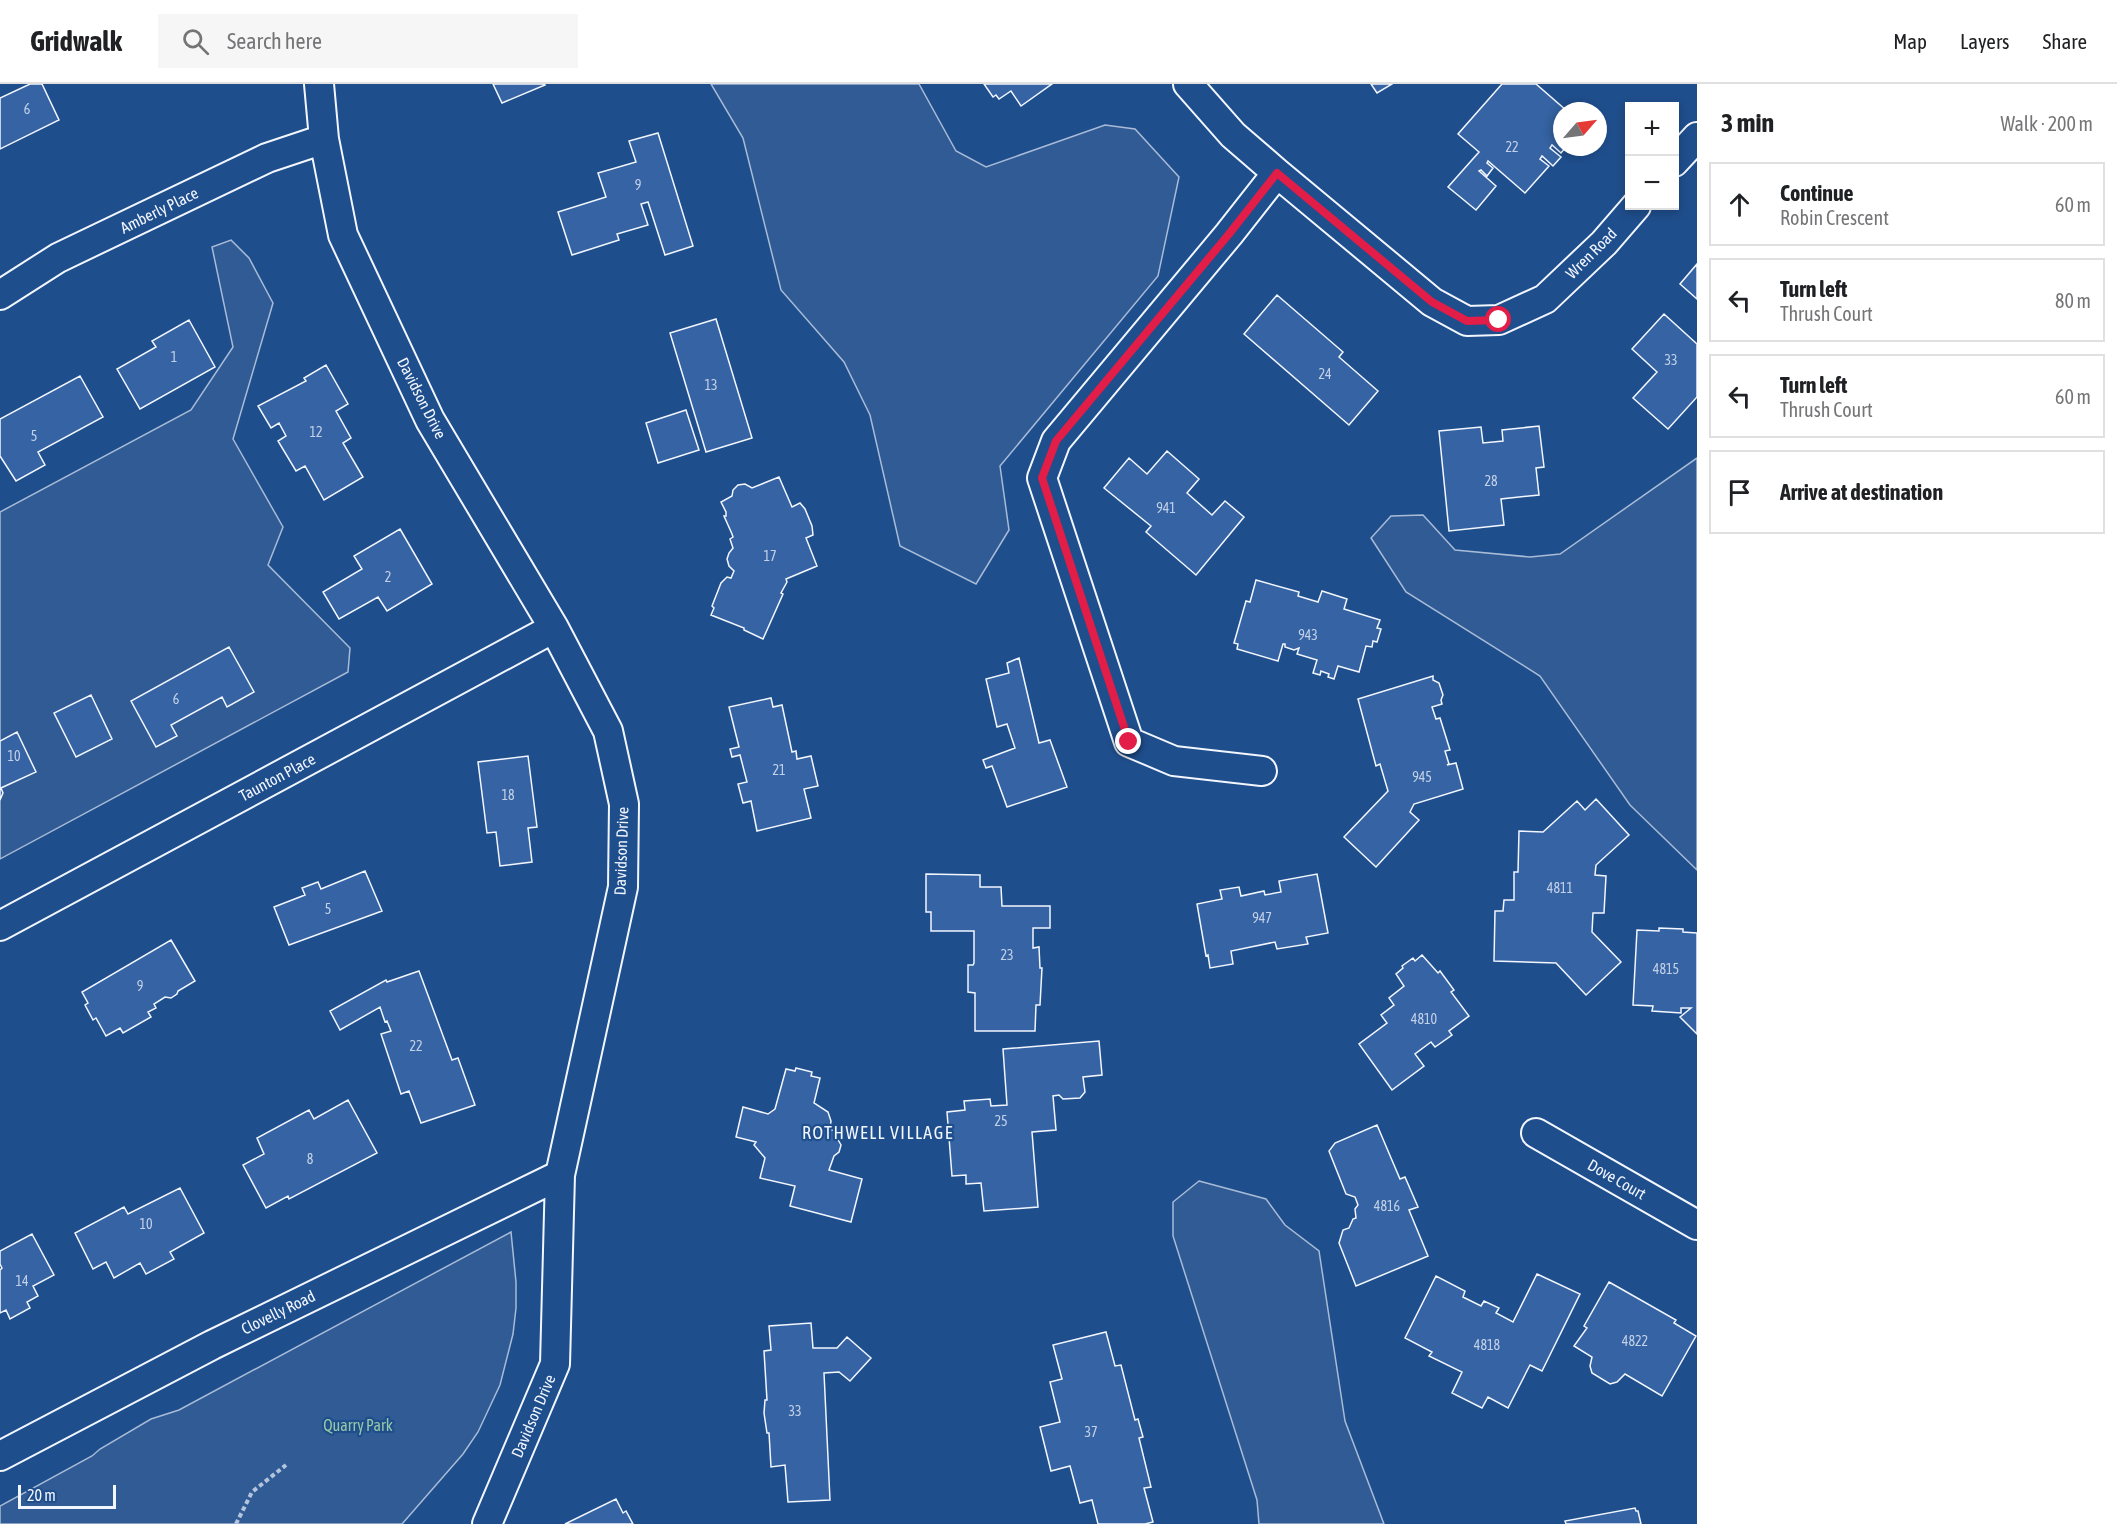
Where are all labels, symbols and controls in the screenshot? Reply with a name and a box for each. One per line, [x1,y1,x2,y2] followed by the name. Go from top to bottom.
[158,14,578,68] search box
[30,25,122,57] text: Gridwalk
[179,25,212,58] icon: search
[227,28,322,54] text: Search here
[1893,29,1927,53] text: Map
[1960,29,2010,53] text: Layers
[2043,29,2087,53] text: Share
[24,101,31,117] house number: 6
[1553,102,1607,156] north arrow
[1625,102,1679,210] map controls
[1625,102,1679,156] button: +
[1721,108,1774,138] text: 3 min
[2001,112,2093,135] text: Walk · 200 m
[1505,139,1519,155] house number: 22
[1625,156,1679,210] button: −
[635,177,641,193] house number: 9
[1780,180,1854,206] text: Continue
[117,183,201,238] street label: Amberly Place
[1723,188,1756,221] icon: ahead
[2055,193,2091,216] text: 60 m
[1780,206,1889,229] text: Robin Crescent
[1562,224,1620,282] street label: Wren Road
[1780,276,1847,302] text: Turn left
[1723,284,1756,317] icon: left
[2055,289,2091,312] text: 80 m
[1780,302,1873,325] text: Thrush Court
[1485,306,1511,332] route start
[171,349,177,365] house number: 1
[1664,352,1678,368] house number: 33
[394,355,450,441] street label: Davidson Drive
[1318,366,1332,382] house number: 24
[1780,372,1847,398] text: Turn left
[704,377,718,393] house number: 13
[1723,380,1756,413] icon: left
[2055,385,2091,408] text: 60 m
[1780,398,1873,421] text: Thrush Court
[309,424,323,440] house number: 12
[31,428,37,444] house number: 5
[1484,473,1498,489] house number: 28
[1723,476,1756,509] icon: arrive
[1780,479,1943,505] text: Arrive at destination
[1156,500,1176,516] house number: 941
[763,548,777,564] house number: 17
[385,569,391,585] house number: 2
[1298,627,1318,643] house number: 943
[173,691,180,707] house number: 6
[1115,728,1141,754] route end
[7,748,21,764] house number: 10
[236,749,318,805] street label: Taunton Place
[772,762,786,778] house number: 21
[1412,769,1432,785] house number: 945
[501,787,515,803] house number: 18
[610,806,632,896] street label: Davidson Drive
[1547,880,1573,896] house number: 4811
[325,901,331,917] house number: 5
[1252,910,1272,926] house number: 947
[1000,947,1014,963] house number: 23
[1653,961,1679,977] house number: 4815
[137,978,143,994] house number: 9
[1411,1011,1438,1027] house number: 4810
[409,1038,423,1054] house number: 22
[994,1113,1008,1129] house number: 25
[802,1122,954,1143] district label: ROTHWELL VILLAGE
[307,1151,314,1167] house number: 8
[1585,1155,1649,1203] street label: Dove Court
[1374,1198,1401,1214] house number: 4816
[139,1216,153,1232] house number: 10
[15,1273,29,1289] house number: 14
[238,1286,318,1339] street label: Clovelly Road
[1622,1333,1648,1349] house number: 4822
[1474,1337,1501,1353] house number: 4818
[507,1372,559,1460] street label: Davidson Drive
[788,1403,802,1419] house number: 33
[323,1416,393,1435] park label: Quarry Park
[1084,1424,1098,1440] house number: 37
[18,1482,116,1510] scale bar
[27,1486,56,1504] text: 20 m

